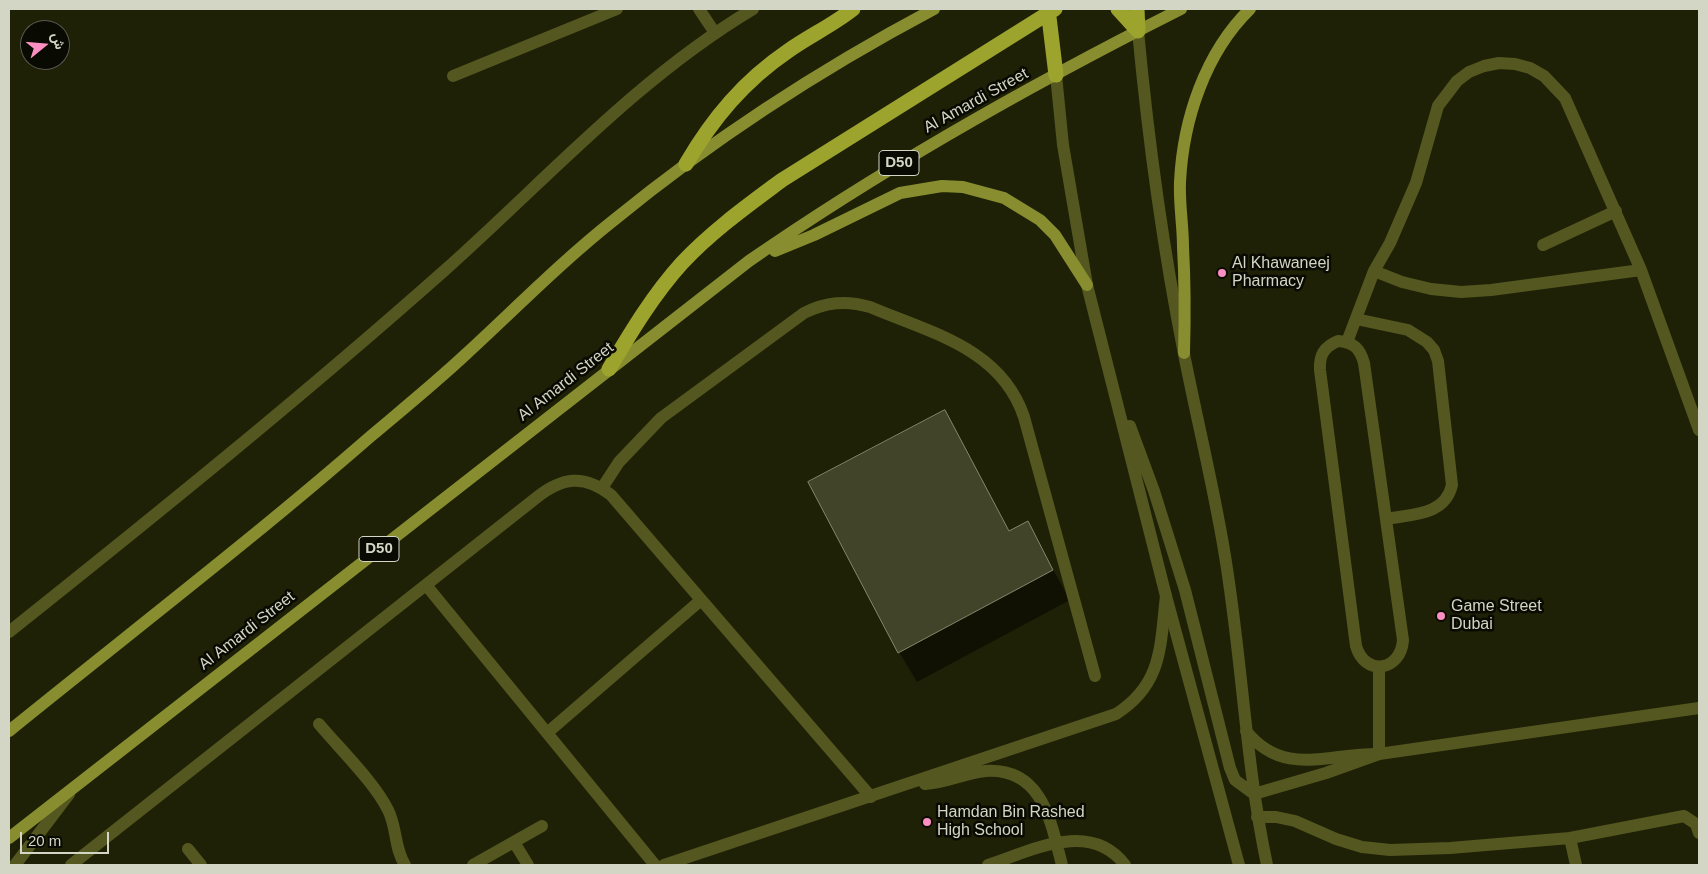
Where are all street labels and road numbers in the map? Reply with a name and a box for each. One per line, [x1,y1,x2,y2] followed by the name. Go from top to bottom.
[920,64,1032,138] street label: Al Amardi Street
[879,150,919,176] road number: D50
[514,339,618,425] street label: Al Amardi Street
[359,536,399,562] road number: D50
[195,588,299,674] street label: Al Amardi Street

